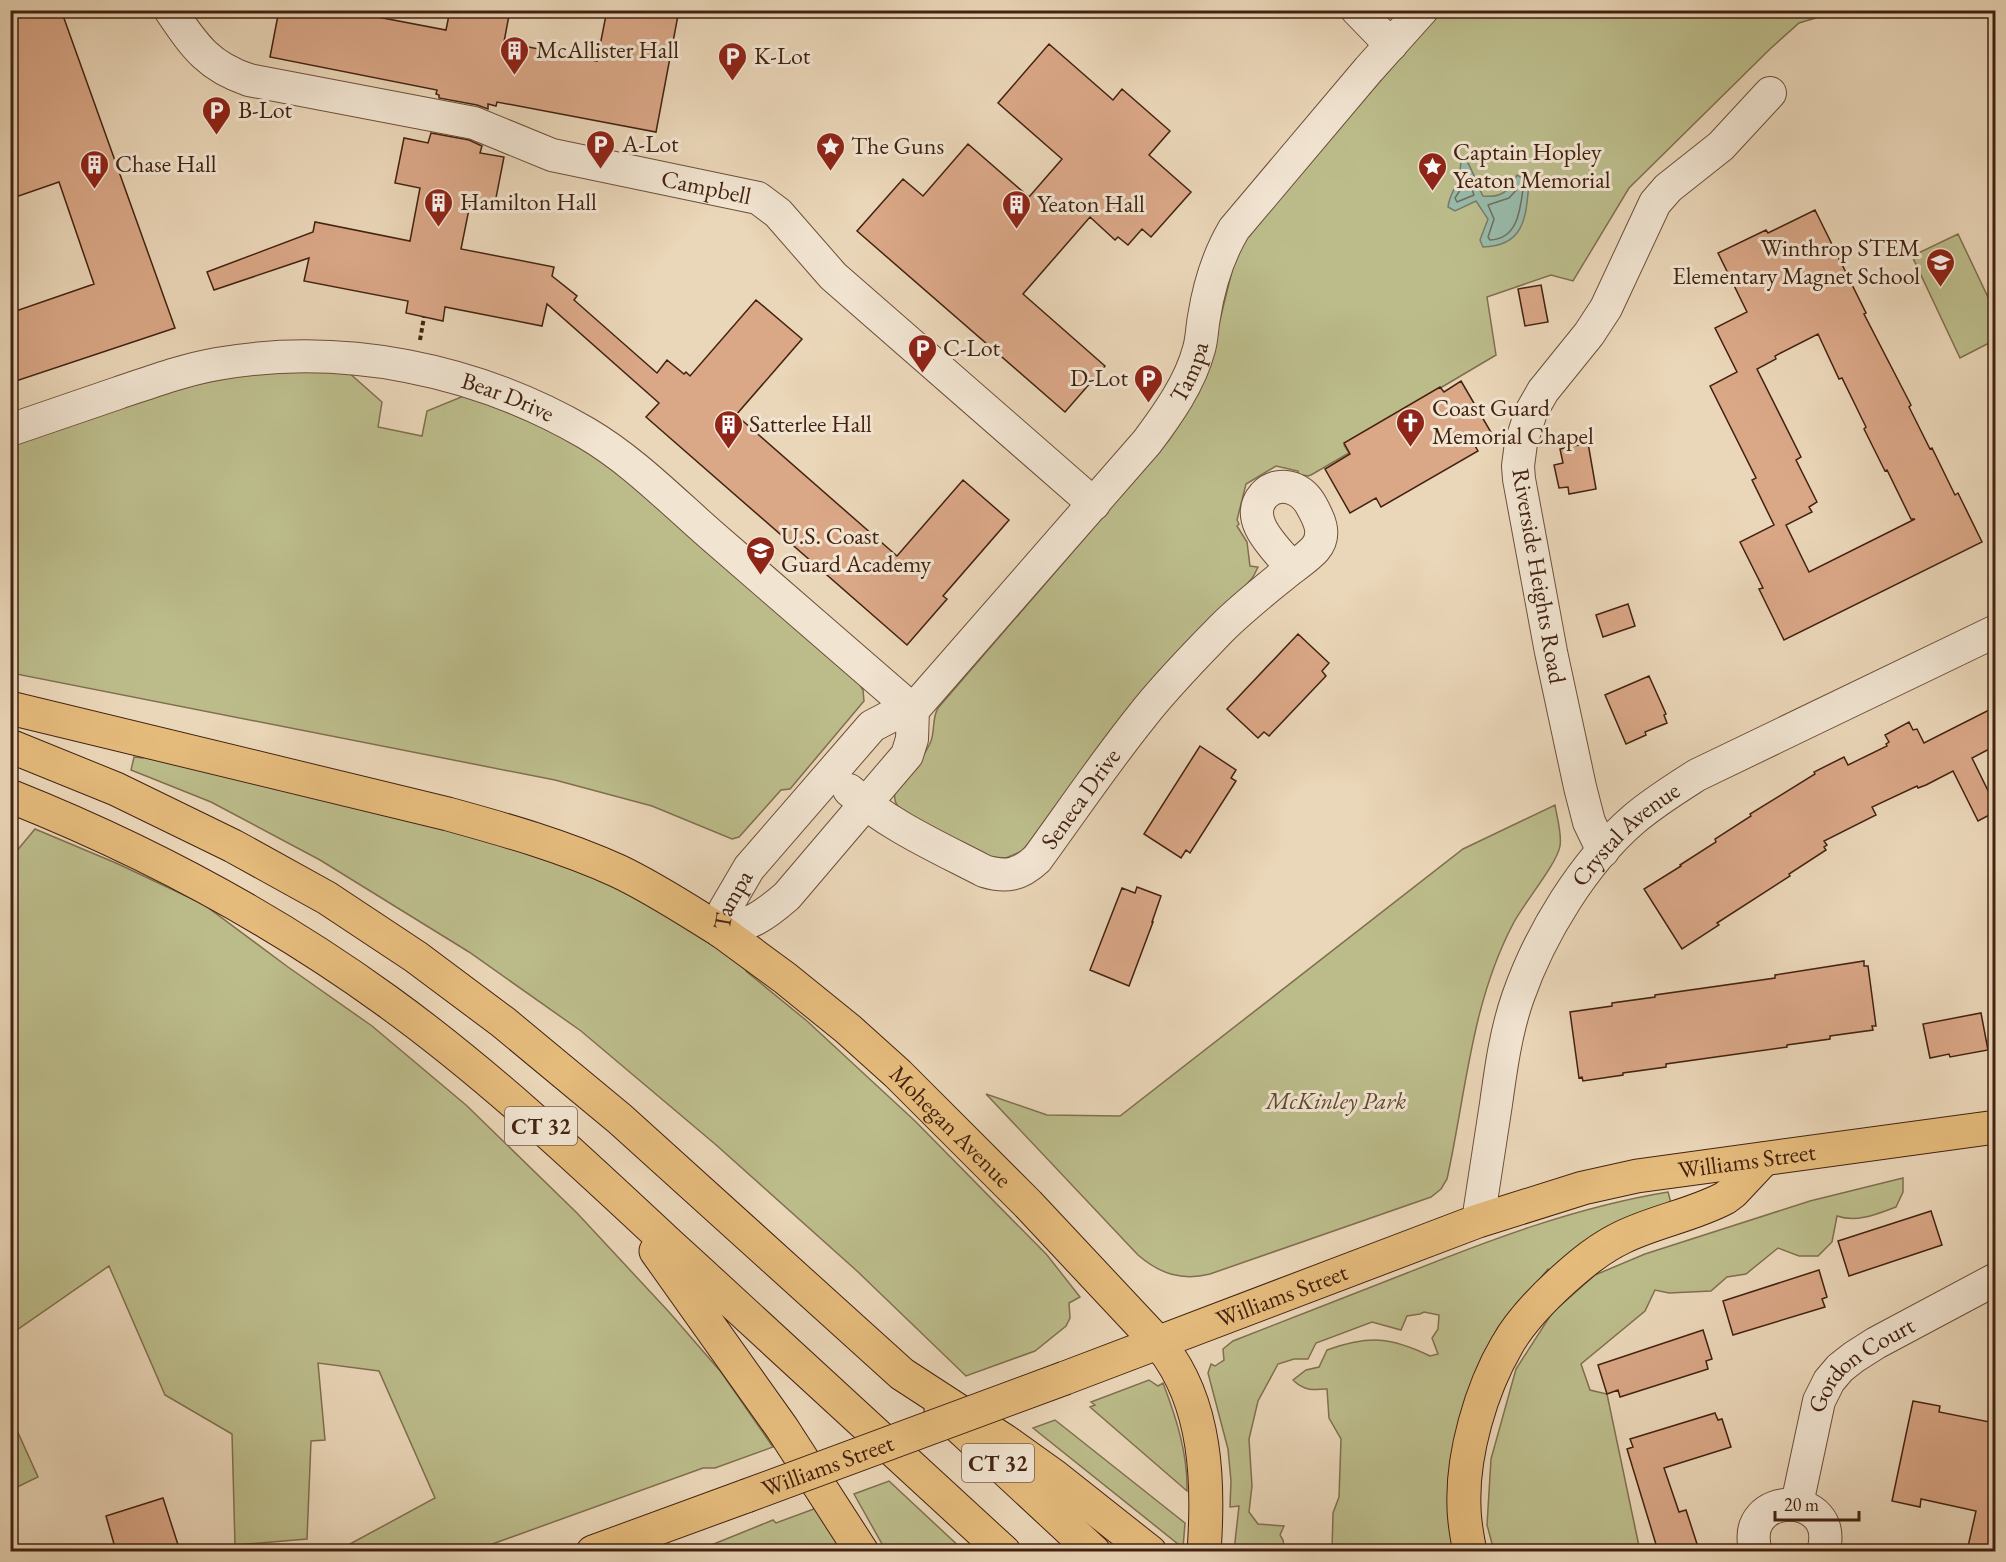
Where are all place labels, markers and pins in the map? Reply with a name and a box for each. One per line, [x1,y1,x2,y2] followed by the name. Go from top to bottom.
[499,34,531,76] building icon: McAllister Hall
[536,34,679,65] place label: McAllister Hall
[717,40,749,82] parking icon: K-Lot
[754,40,811,71] place label: K-Lot
[201,94,233,136] parking icon: B-Lot
[238,94,293,125] place label: B-Lot
[585,128,617,170] parking icon: A-Lot
[621,128,679,159] place label: A-Lot
[814,130,846,172] place icon: The Guns
[851,130,944,161] place label: The Guns
[1453,136,1611,195] place label: Captain Hopley Yeaton Memorial
[78,148,110,190] building icon: Chase Hall
[115,148,217,179] place label: Chase Hall
[1416,150,1448,192] place icon: Captain Hopley Yeaton Memorial
[423,186,455,228] building icon: Hamilton Hall
[460,186,597,217] place label: Hamilton Hall
[1000,188,1032,230] building icon: Yeaton Hall
[1037,188,1145,219] place label: Yeaton Hall
[1672,232,1920,291] place label: Winthrop STEM Elementary Magnet School
[1925,246,1957,288] school or university icon: Winthrop STEM Elementary Magnet School
[906,332,938,374] parking icon: C-Lot
[943,332,1001,363] place label: C-Lot
[1070,362,1128,393] place label: D-Lot
[1133,362,1165,404] parking icon: D-Lot
[1432,392,1594,451] place label: Coast Guard Memorial Chapel
[1395,406,1427,448] church icon: Coast Guard Memorial Chapel
[712,408,744,450] building icon: Satterlee Hall
[749,408,872,439] place label: Satterlee Hall
[781,520,931,579] place label: U.S. Coast Guard Academy
[744,534,776,576] school or university icon: U.S. Coast Guard Academy

